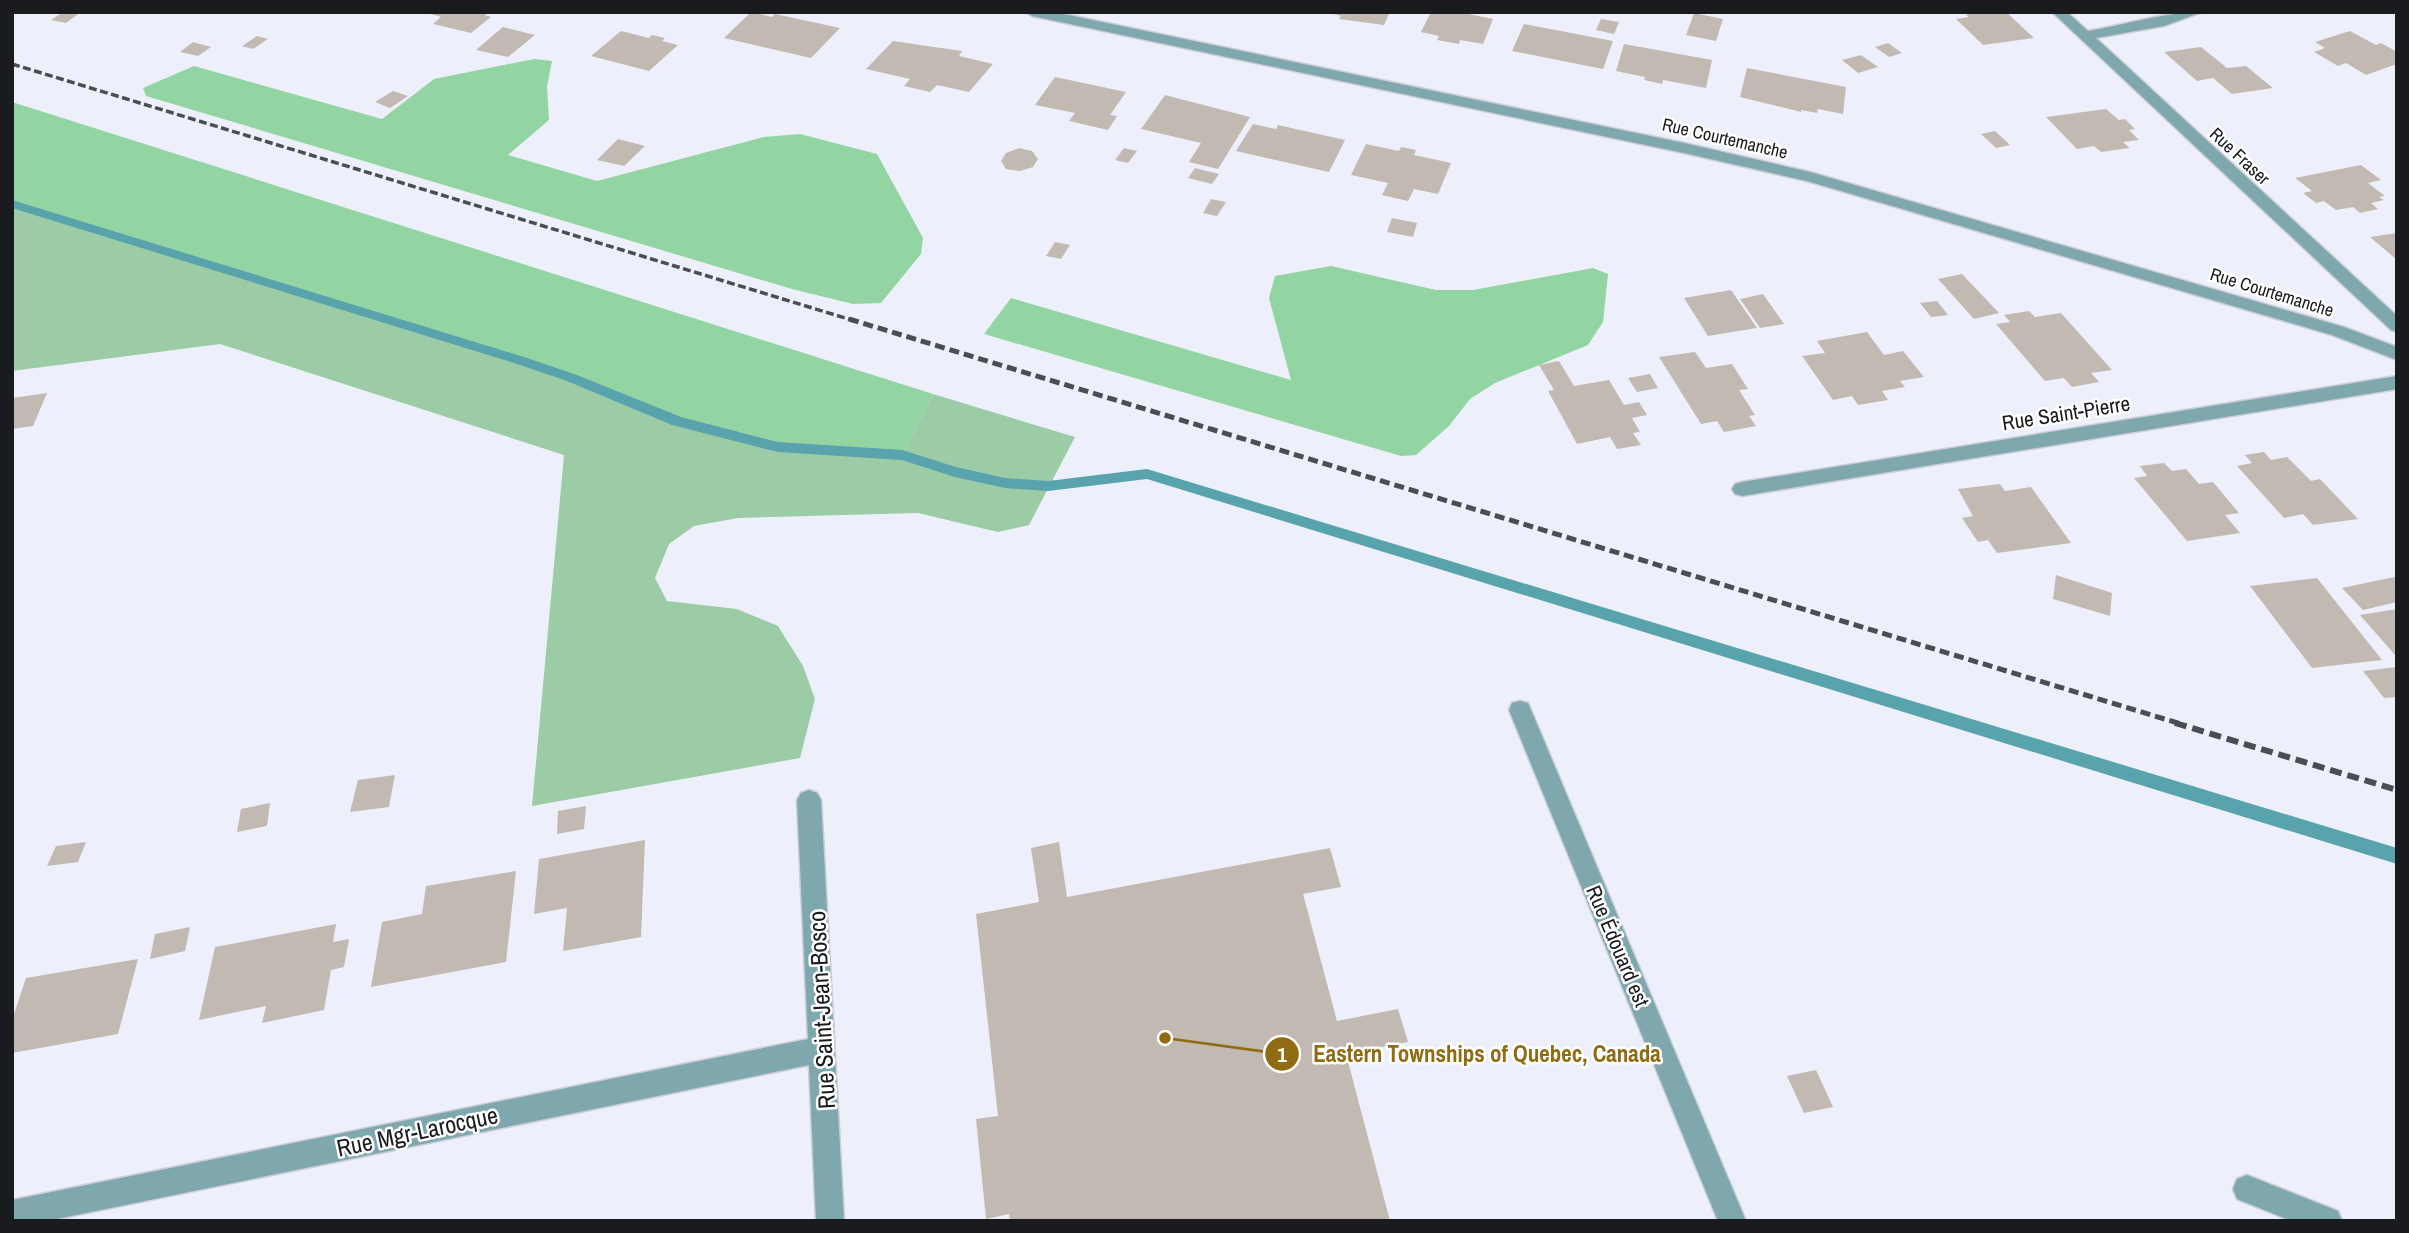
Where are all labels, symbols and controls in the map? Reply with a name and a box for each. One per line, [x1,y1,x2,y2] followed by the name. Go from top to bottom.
[1660,111,1790,165] street label: Rue Courtemanche
[2204,122,2276,190] street label: Rue Fraser
[2207,261,2337,323] street label: Rue Courtemanche
[2000,389,2132,437] street label: Rue Saint-Pierre
[1579,881,1657,1011] street label: Rue Édouard est
[800,910,842,1110] street label: Rue Saint-Jean-Bosco
[1264,1032,1675,1076] callout: Eastern Townships of Quebec, Canada
[1313,1038,1661,1069] text: Eastern Townships of Quebec, Canada
[1277,1040,1287,1069] text: 1
[333,1098,501,1164] street label: Rue Mgr-Larocque

